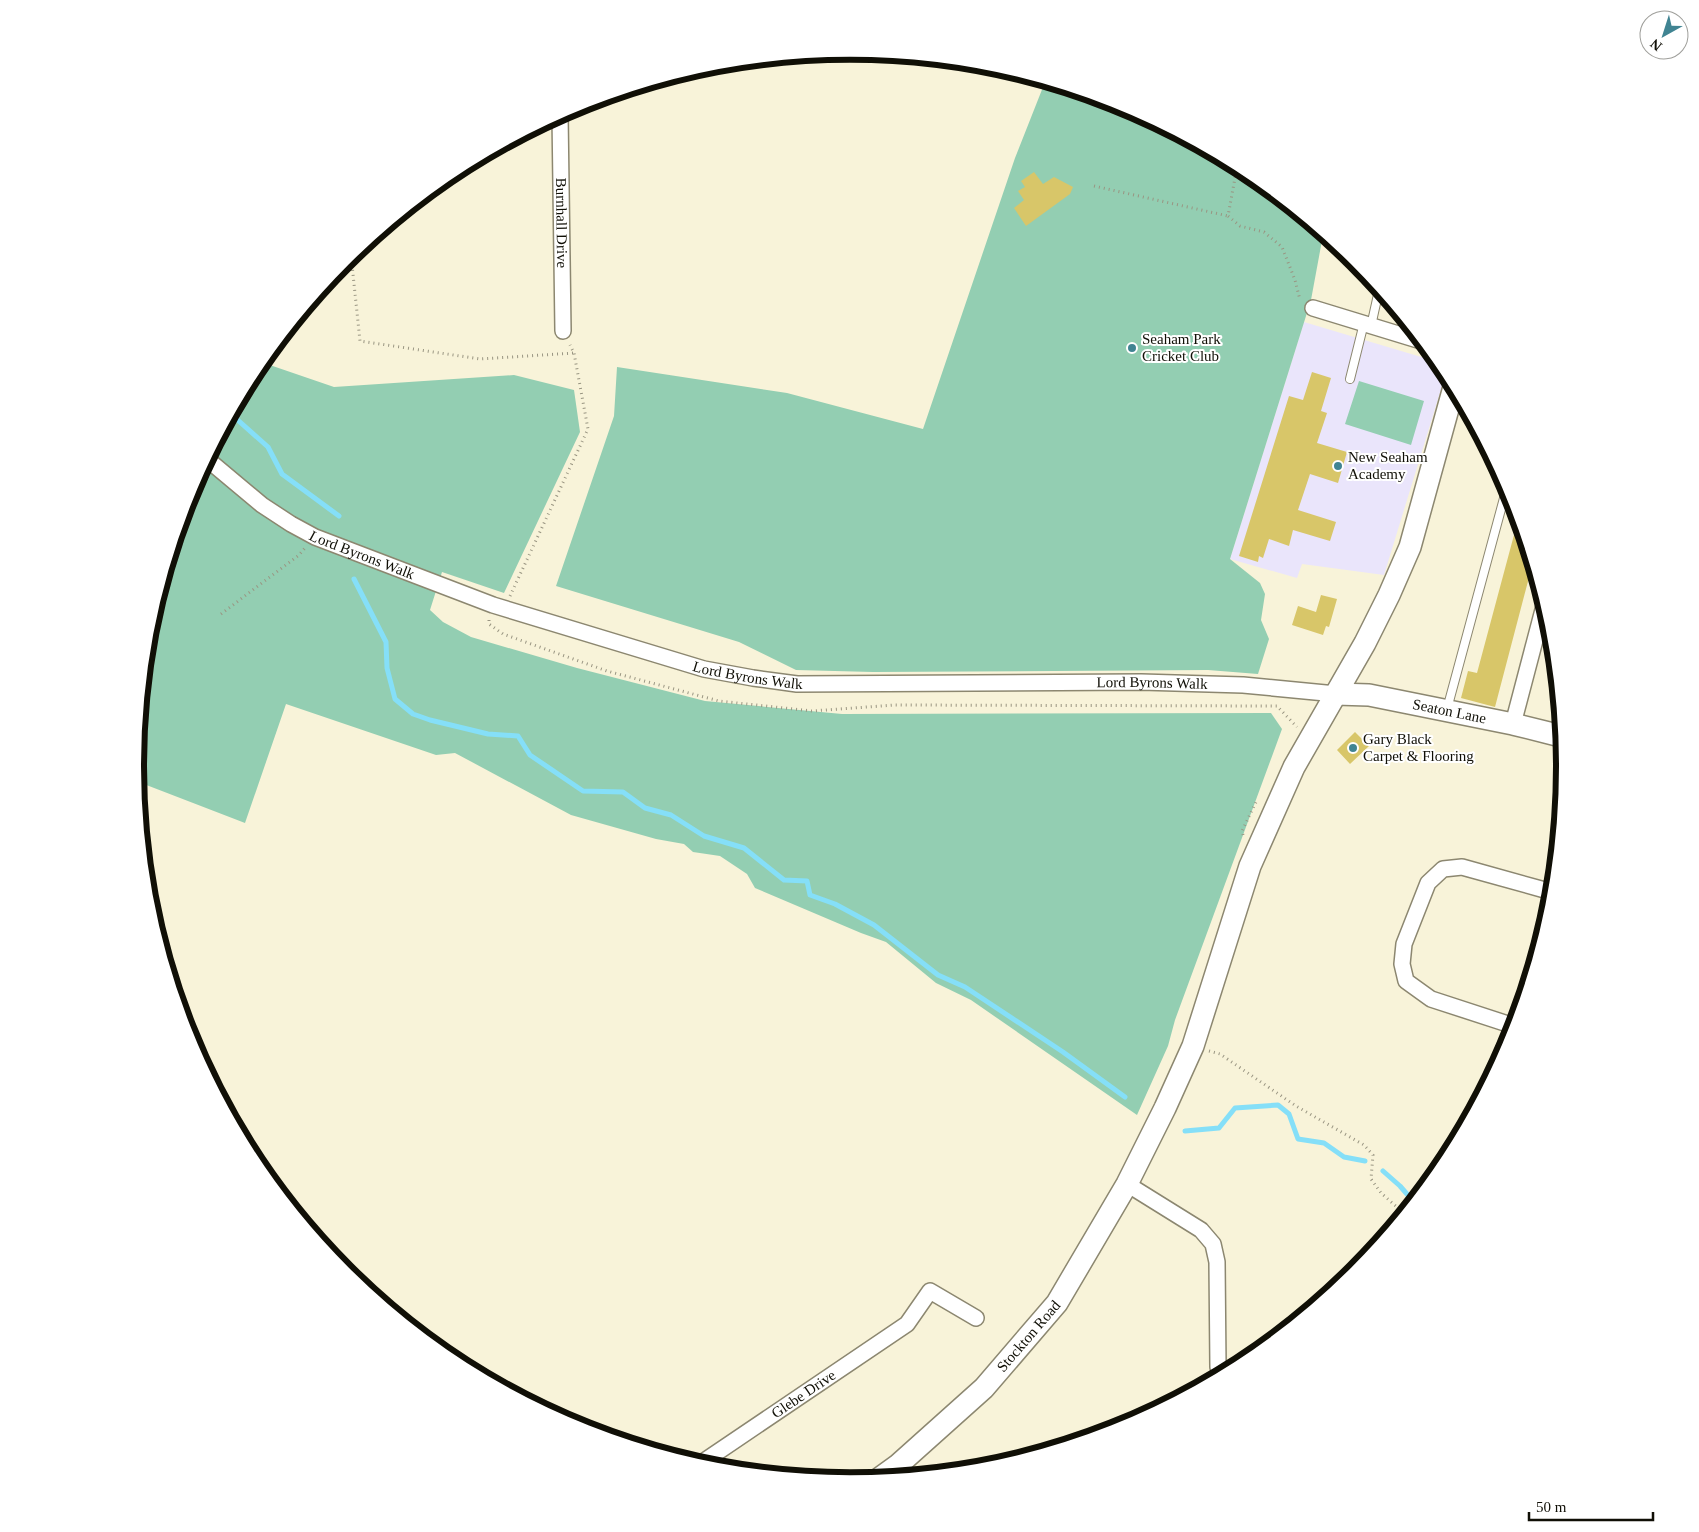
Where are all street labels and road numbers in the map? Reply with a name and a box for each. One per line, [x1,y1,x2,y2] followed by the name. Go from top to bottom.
[553,178,570,269] street label: Burnhall Drive
[307,527,417,582] street label: Lord Byrons Walk
[691,658,803,692] street label: Lord Byrons Walk
[1096,674,1208,692] street label: Lord Byrons Walk
[1411,696,1488,726] street label: Seaton Lane
[994,1297,1064,1375] street label: Stockton Road
[768,1366,839,1421] street label: Glebe Drive

